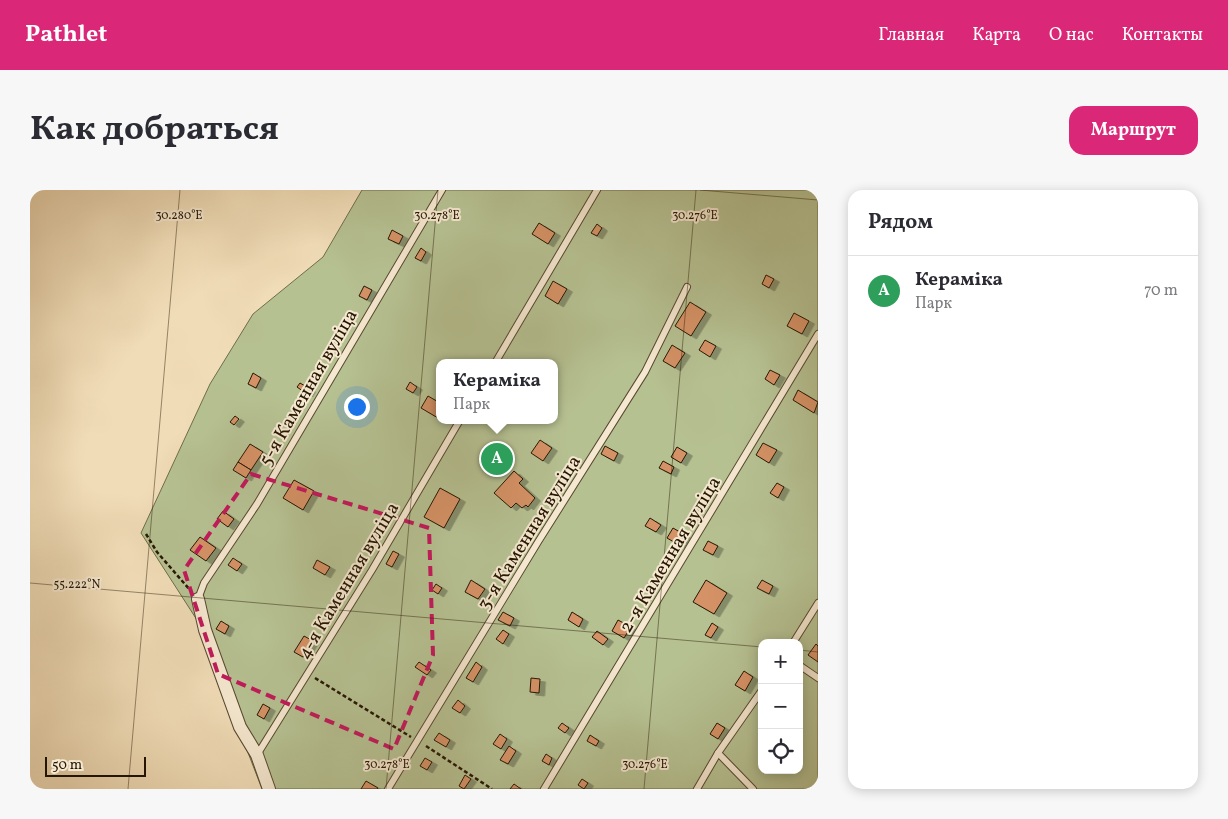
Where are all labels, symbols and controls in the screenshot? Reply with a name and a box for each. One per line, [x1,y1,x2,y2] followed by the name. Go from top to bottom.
[25,18,107,52] text: Pathlet
[878,23,944,48] text: Главная
[972,23,1021,48] text: Карта
[1049,23,1094,48] text: О нас
[1122,23,1203,48] text: Контакты
[30,106,279,154] text: Как добраться
[1069,106,1198,155] button: Маршрут
[155,208,203,224] text: 30.280°E
[414,208,460,224] text: 30.278°E
[672,208,718,224] text: 30.276°E
[868,208,933,237] text: Рядом
[915,267,1003,293] text: Кераміка
[878,280,890,302] text: A
[1144,280,1178,302] text: 70 m
[915,293,952,315] text: Парк
[253,305,364,471] street label: 5-я Каменная вуліца
[436,359,558,424] popup
[453,368,541,394] text: Кераміка
[344,394,370,420] your location
[453,394,490,416] text: Парк
[481,440,513,478] pin: A
[472,451,588,615] street label: 3-я Каменная вуліца
[614,472,728,638] street label: 2-я Каменная вуліца
[292,498,406,664] street label: 4-я Каменная вуліца
[54,577,101,593] text: 55.222°N
[758,639,803,774] map controls
[758,639,803,684] button: +
[758,684,803,729] button: −
[758,729,803,774] button: locate
[45,754,146,777] scale bar
[52,756,82,775] text: 50 m
[364,757,410,773] text: 30.278°E
[622,757,668,773] text: 30.276°E

